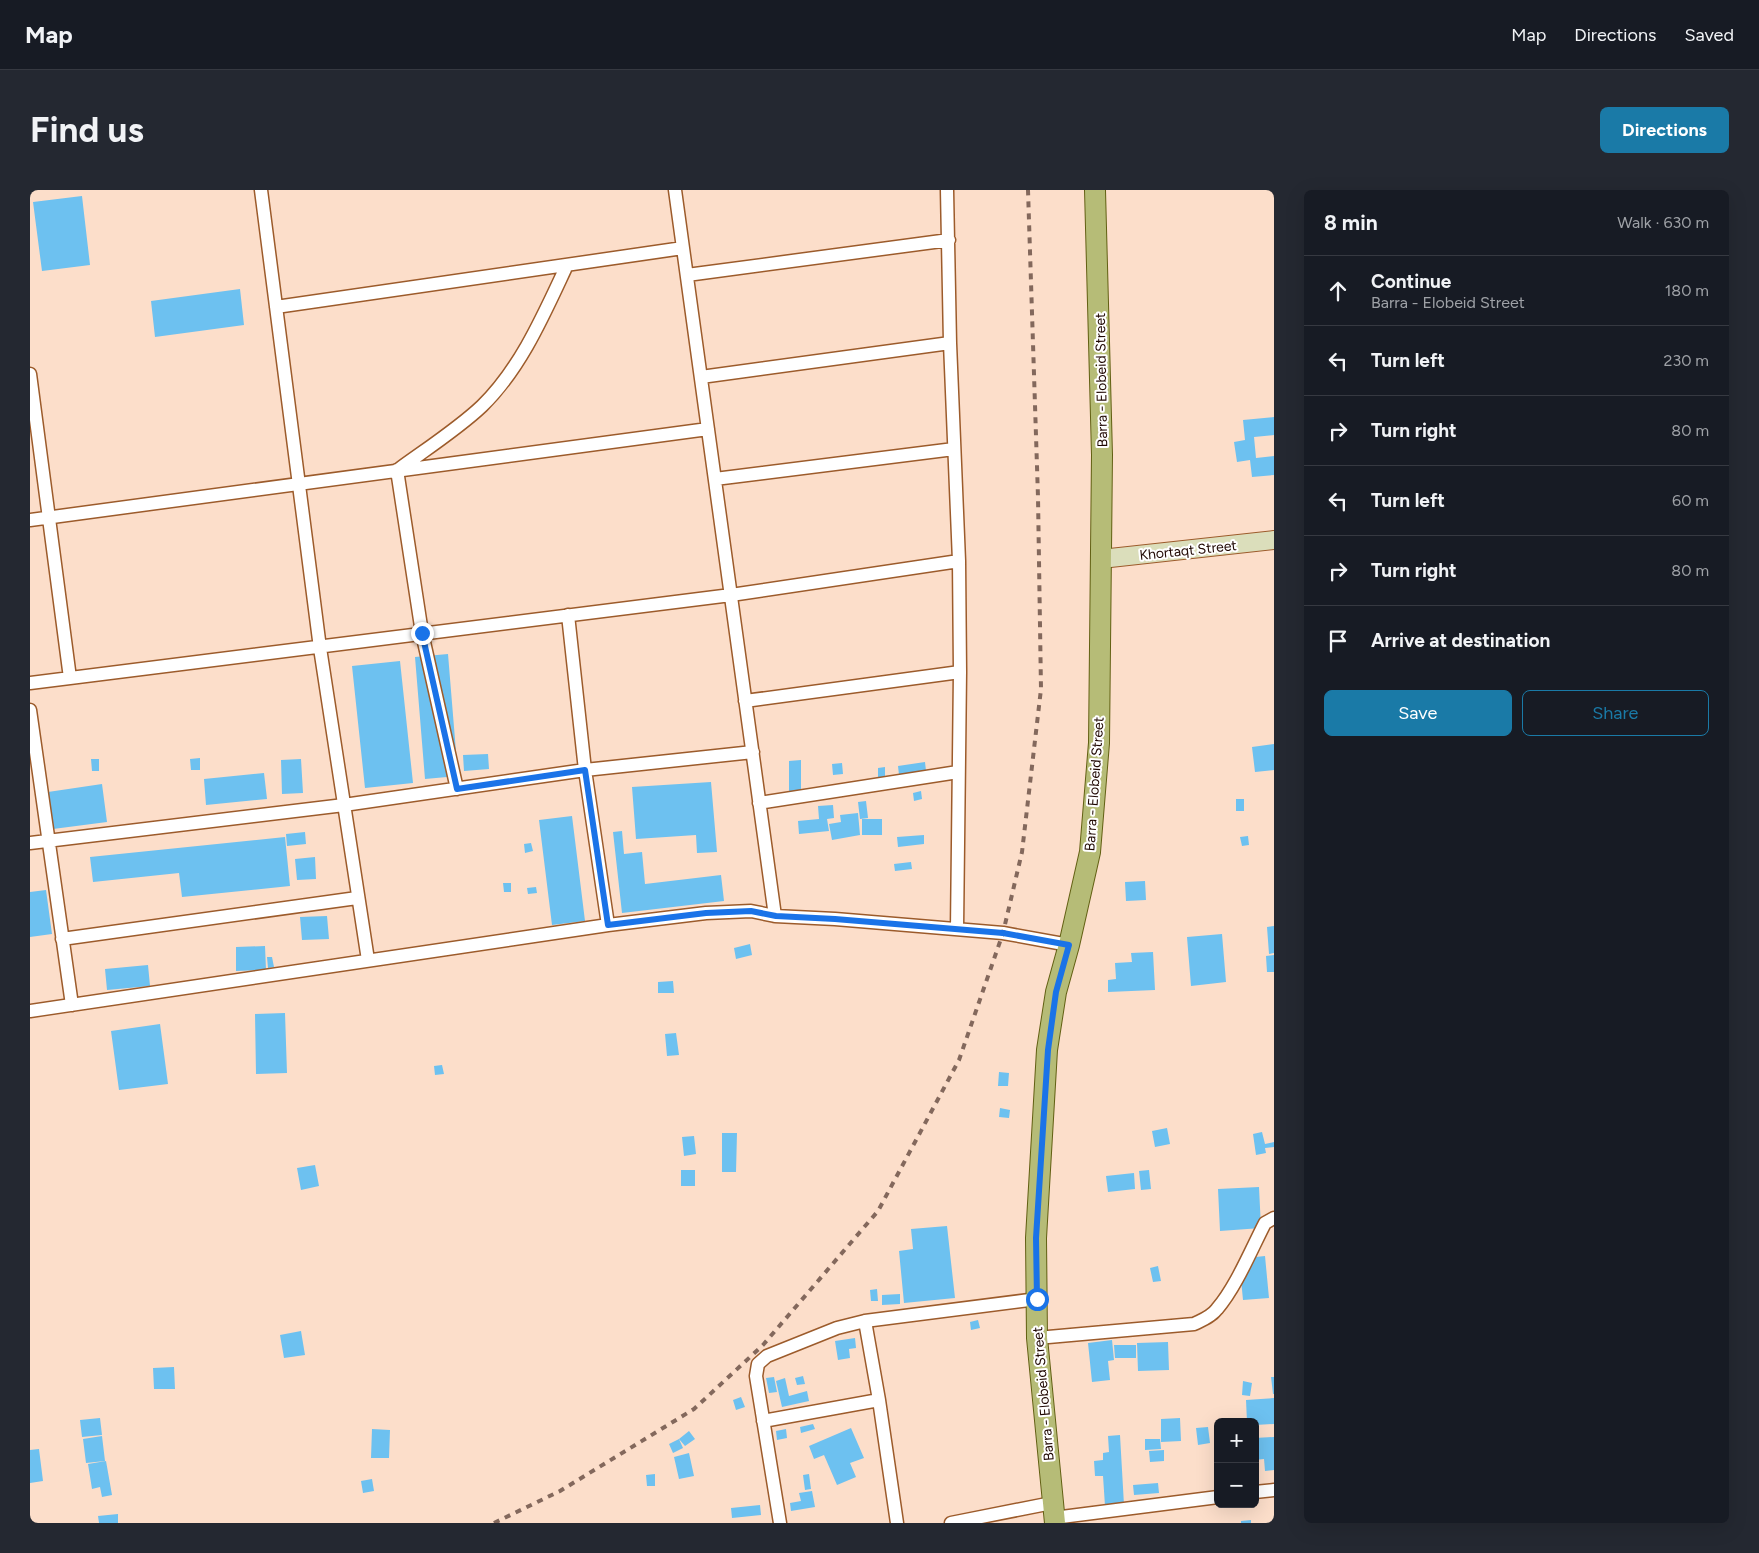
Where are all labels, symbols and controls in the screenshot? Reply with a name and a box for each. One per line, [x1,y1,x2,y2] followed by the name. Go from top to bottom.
[25,20,73,49] text: Map
[1511,24,1546,46] text: Map
[1574,24,1656,46] text: Directions
[1684,24,1734,46] text: Saved
[1600,107,1729,153] button: Directions
[30,109,144,151] text: Find us
[1324,210,1378,235] text: 8 min
[1617,213,1709,232] text: Walk · 630 m
[1371,270,1451,293] text: Continue
[1324,277,1352,305] icon: ahead
[1665,281,1709,300] text: 180 m
[1371,293,1525,312] text: Barra - Elobeid Street
[1092,313,1111,447] street label: Barra - Elobeid Street
[1324,347,1352,375] icon: left
[1371,349,1445,372] text: Turn left
[1664,351,1709,370] text: 230 m
[1324,417,1352,445] icon: right
[1371,419,1457,442] text: Turn right
[1671,421,1709,440] text: 80 m
[1324,487,1352,515] icon: left
[1371,489,1445,512] text: Turn left
[1672,491,1709,510] text: 60 m
[1139,537,1238,564] street label: Khortaqt Street
[1324,557,1352,585] icon: right
[1371,559,1457,582] text: Turn right
[1671,561,1709,580] text: 80 m
[411,622,434,645] route end
[1324,627,1352,655] icon: arrive
[1371,629,1550,652] text: Arrive at destination
[1324,690,1512,736] button: Save
[1522,690,1709,736] button: Share
[1081,716,1108,852] street label: Barra - Elobeid Street
[1026,1288,1049,1311] route start
[1029,1326,1058,1462] street label: Barra - Elobeid Street
[1214,1418,1259,1508] map controls
[1214,1418,1259,1463] button: +
[1214,1463,1259,1508] button: −

